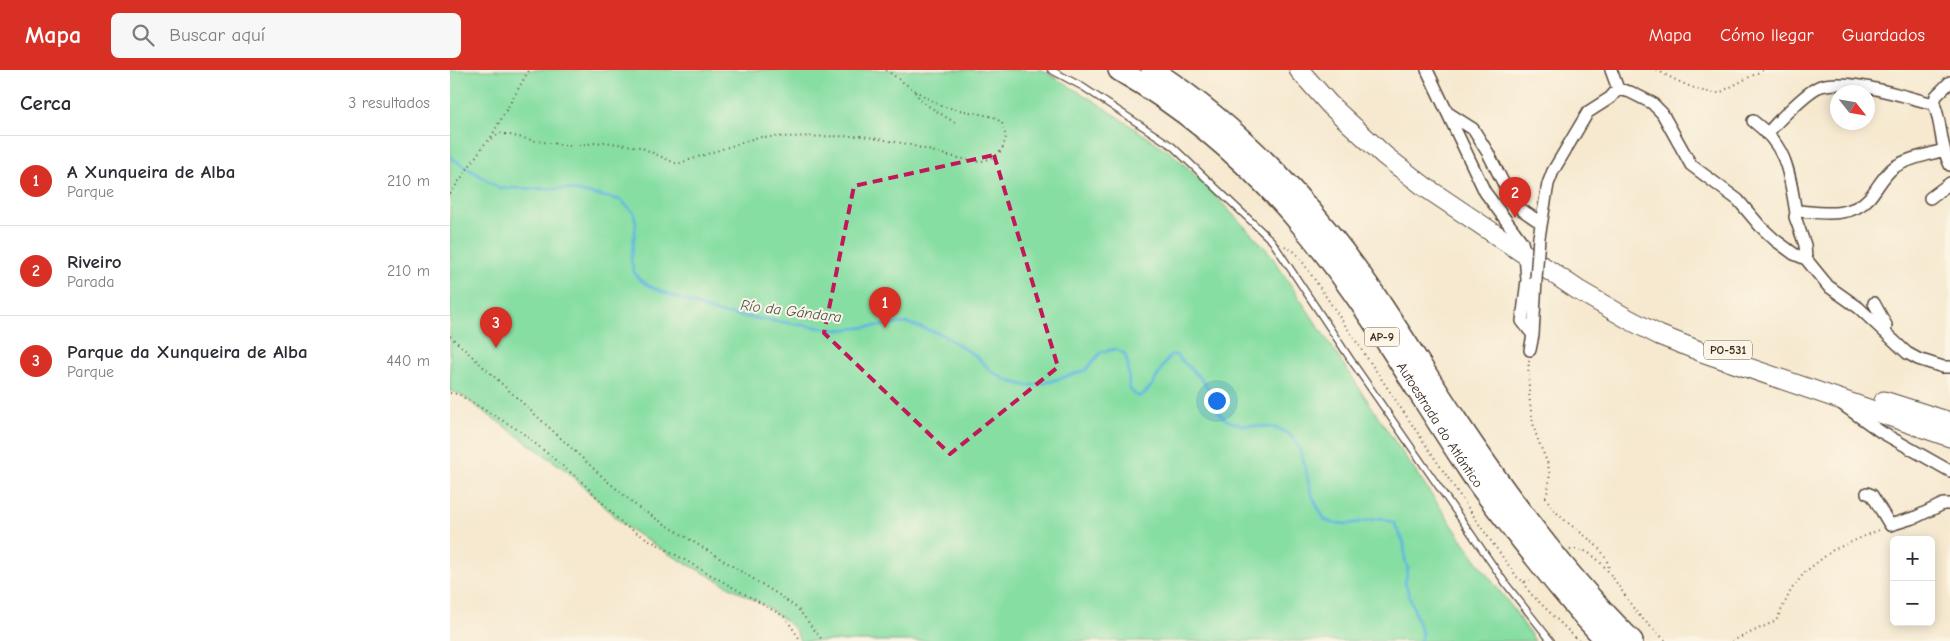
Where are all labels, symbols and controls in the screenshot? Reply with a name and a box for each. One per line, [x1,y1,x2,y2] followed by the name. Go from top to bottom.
[111,13,461,58] search box
[25,21,81,49] text: Mapa
[129,21,157,49] icon: search
[169,24,265,46] text: Buscar aquí
[1649,25,1692,46] text: Mapa
[1720,25,1814,46] text: Cómo llegar
[1842,25,1925,46] text: Guardados
[1830,85,1875,130] north arrow
[20,91,71,115] text: Cerca
[348,94,430,112] text: 3 resultados
[67,161,235,183] text: A Xunqueira de Alba
[33,172,39,190] text: 1
[387,172,430,190] text: 210 m
[1499,177,1531,218] pin: 2
[67,183,114,201] text: Parque
[67,251,122,273] text: Riveiro
[32,262,40,280] text: 2
[387,262,430,280] text: 210 m
[67,273,115,291] text: Parada
[869,287,901,328] pin: 1
[739,296,843,326] water label: Río da Gándara
[480,307,512,348] pin: 3
[1364,328,1400,346] road number: AP-9
[1704,340,1752,360] road number: PO-531
[67,341,308,363] text: Parque da Xunqueira de Alba
[32,352,40,370] text: 3
[386,352,430,370] text: 440 m
[1393,359,1487,491] street label: Autoestrada do Atlántico
[67,363,114,381] text: Parque
[1204,388,1230,414] your location
[1890,536,1935,626] map controls
[1890,536,1935,581] button: +
[1890,581,1935,626] button: −

